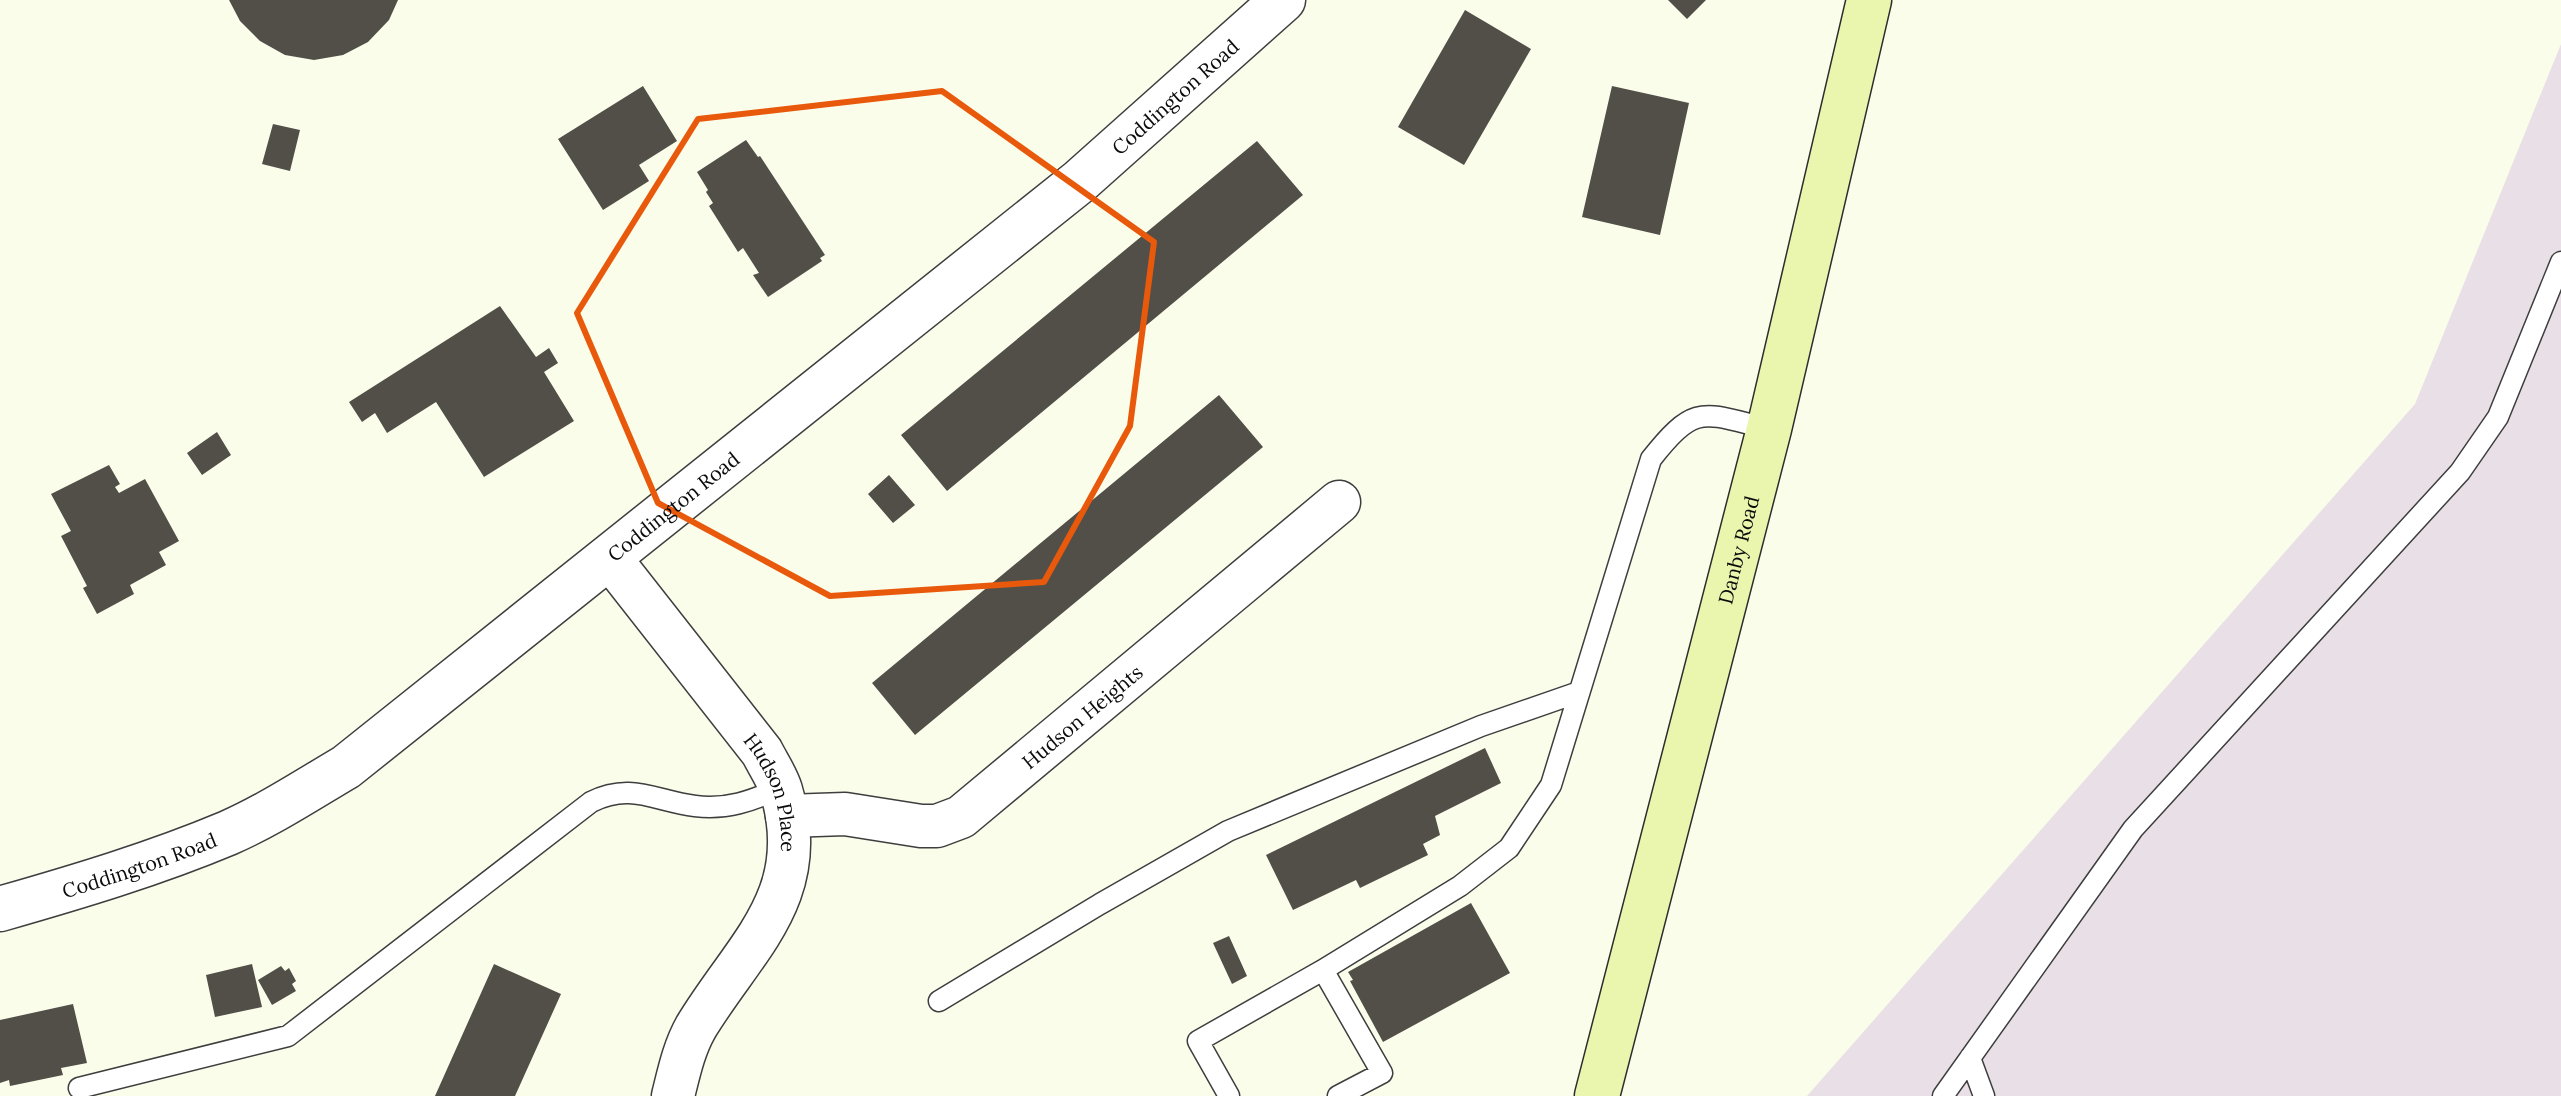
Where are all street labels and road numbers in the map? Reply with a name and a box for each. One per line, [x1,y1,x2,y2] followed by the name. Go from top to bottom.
[1106,33,1244,160] street label: Coddington Road
[602,446,744,566] street label: Coddington Road
[1712,493,1764,607] street label: Danby Road
[1016,659,1147,774] street label: Hudson Heights
[739,728,802,853] street label: Hudson Place
[59,827,220,903] street label: Coddington Road

